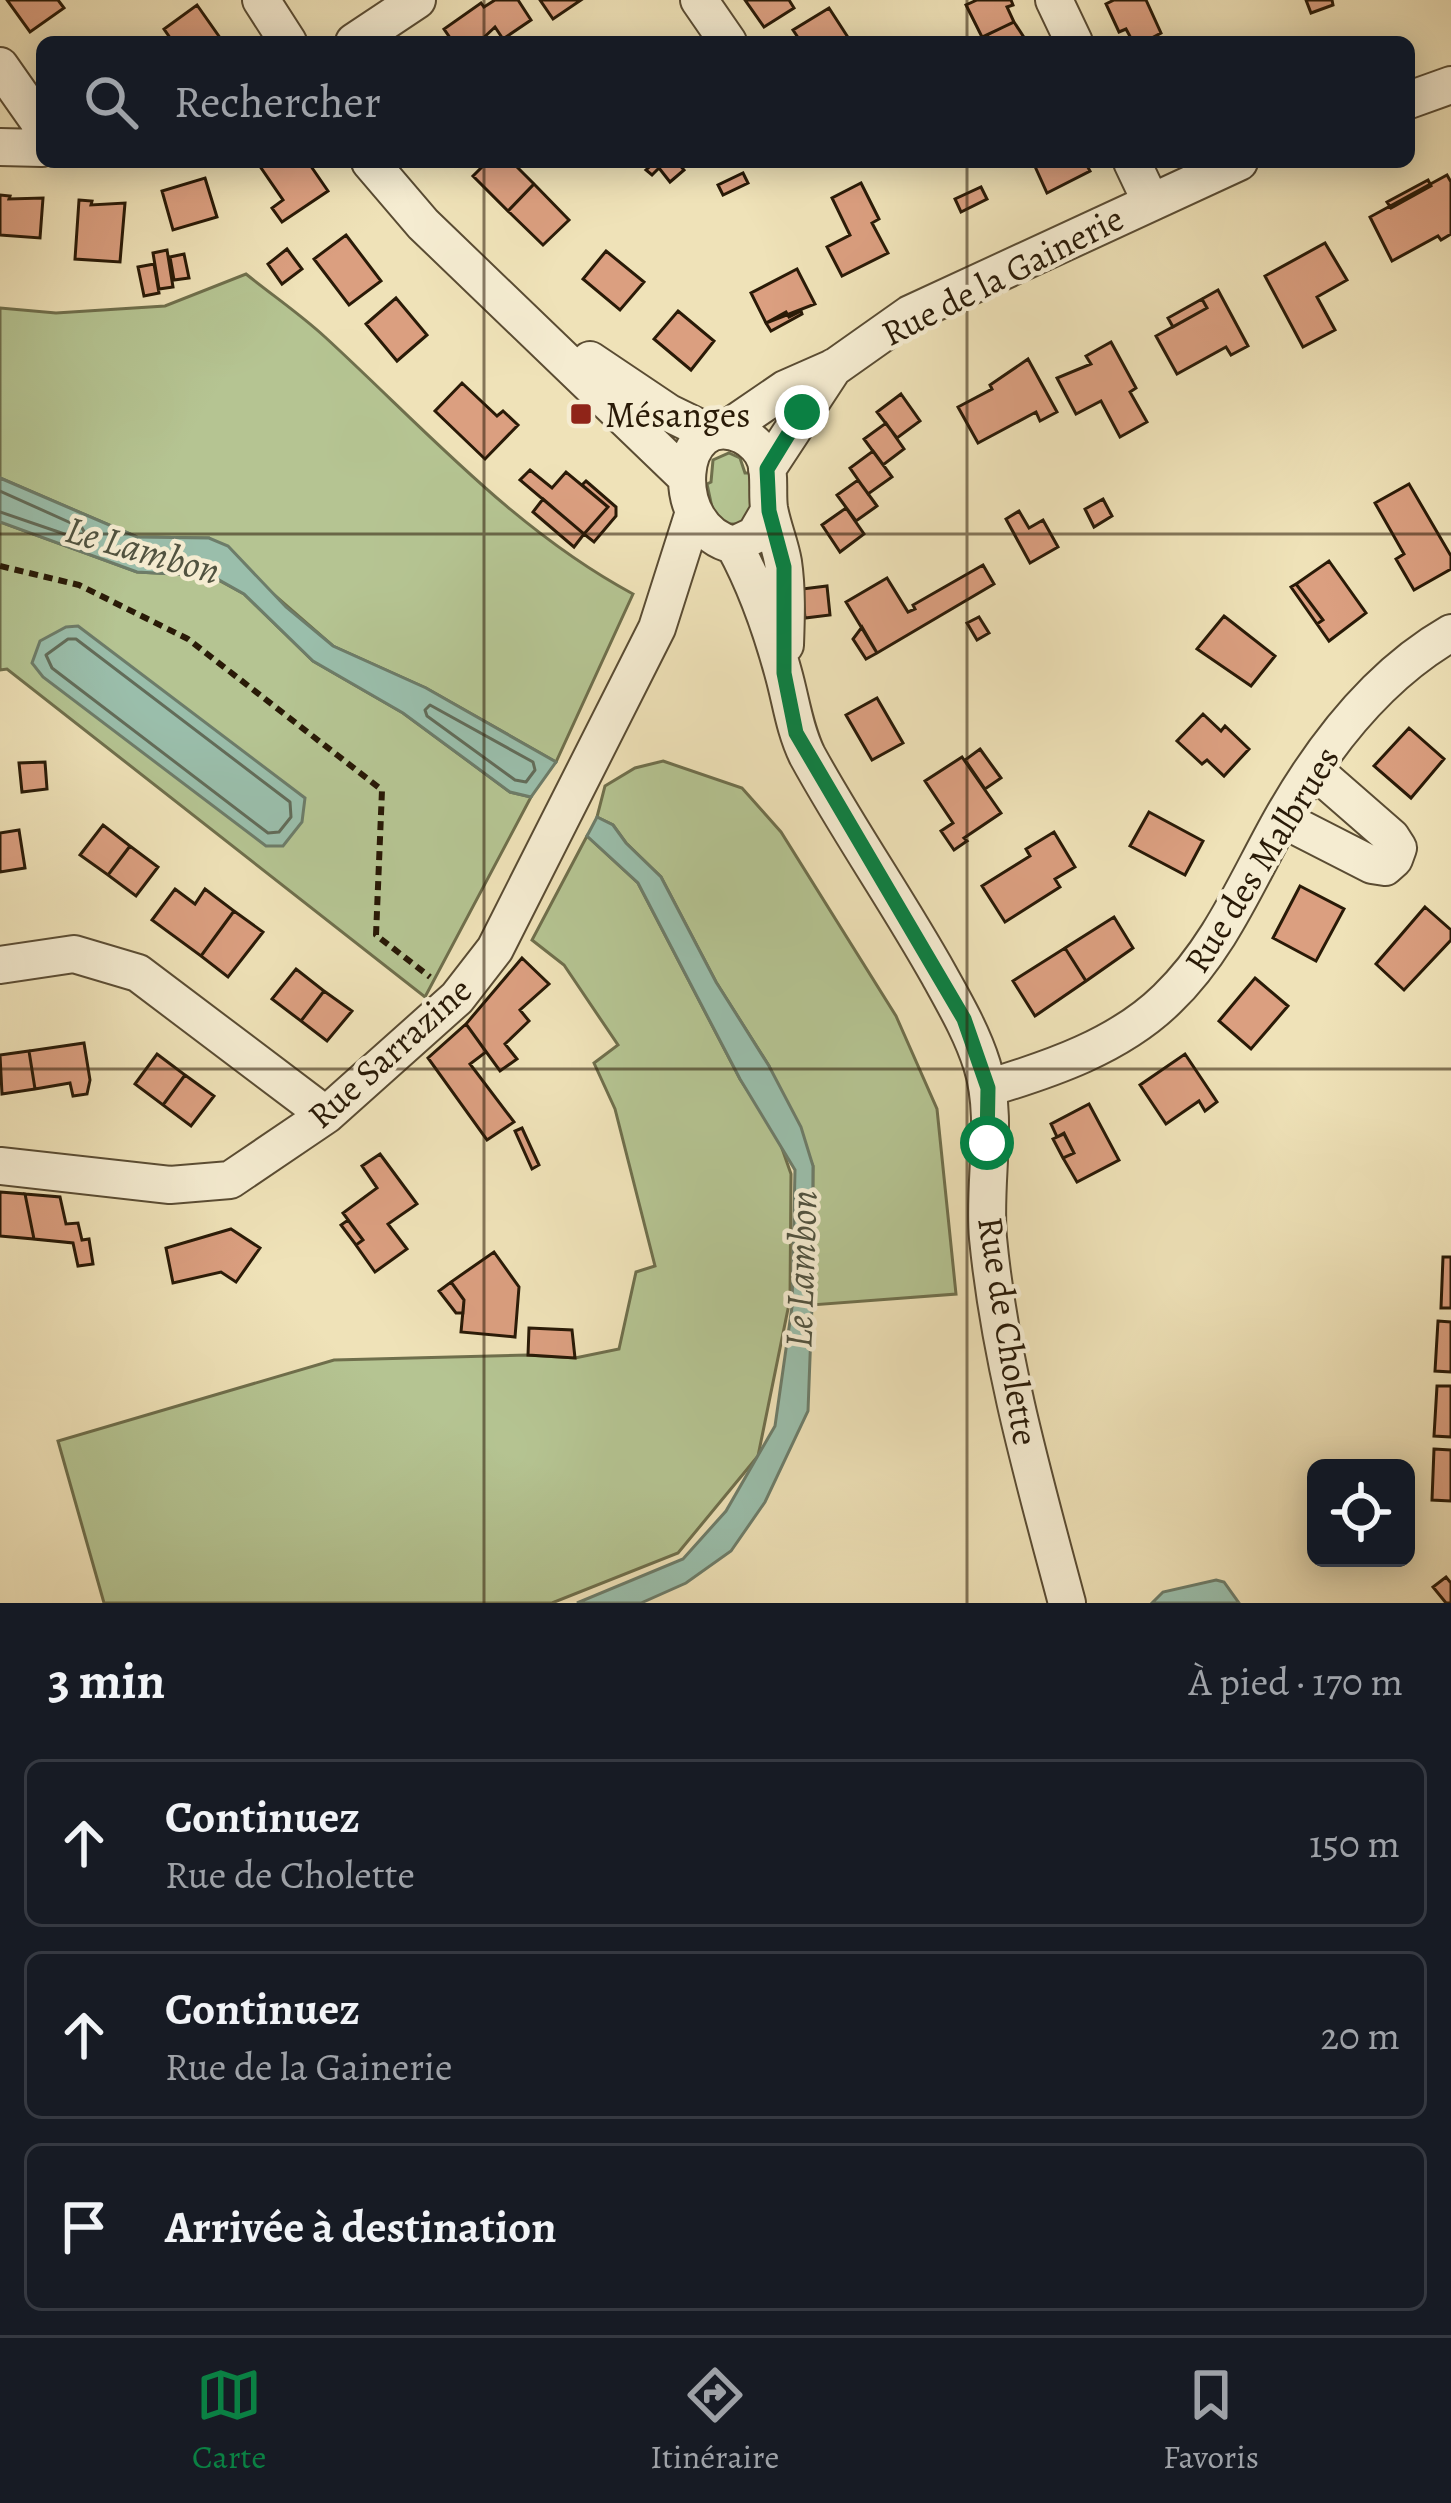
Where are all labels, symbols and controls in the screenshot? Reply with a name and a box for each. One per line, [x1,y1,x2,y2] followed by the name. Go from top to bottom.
[36,36,1415,168] search box
[78,69,144,135] icon: search
[174,71,381,133] text: Rechercher
[873,193,1132,358] street label: Rue de la Gainerie
[775,385,829,439] route end
[605,390,751,439] place label: Mésanges
[568,401,594,427] marker: Mésanges
[60,502,226,597] water label: Le Lambon
[1172,737,1351,982] street label: Rue des Malbrues
[297,965,482,1139] street label: Rue Sarrazine
[960,1116,1014,1170] route start
[771,1189,830,1349] water label: Le Lambon
[966,1213,1051,1449] street label: Rue de Cholette
[1307,1459,1415,1567] map controls
[1307,1459,1415,1567] button: locate
[48,1646,165,1716] text: 3 min
[1189,1655,1403,1708] text: À pied · 170 m
[165,1786,360,1848] text: Continuez
[51,1810,117,1876] icon: ahead
[1309,1817,1400,1870] text: 150 m
[165,1848,415,1901] text: Rue de Cholette
[165,1978,360,2040] text: Continuez
[51,2002,117,2068] icon: ahead
[1321,2009,1400,2062] text: 20 m
[165,2040,453,2093] text: Rue de la Gainerie
[51,2194,117,2260] icon: arrive
[165,2196,557,2258] text: Arrivée à destination
[192,2362,266,2479] tab: Carte
[650,2362,779,2479] tab: Itinéraire
[1163,2362,1259,2479] tab: Favoris

